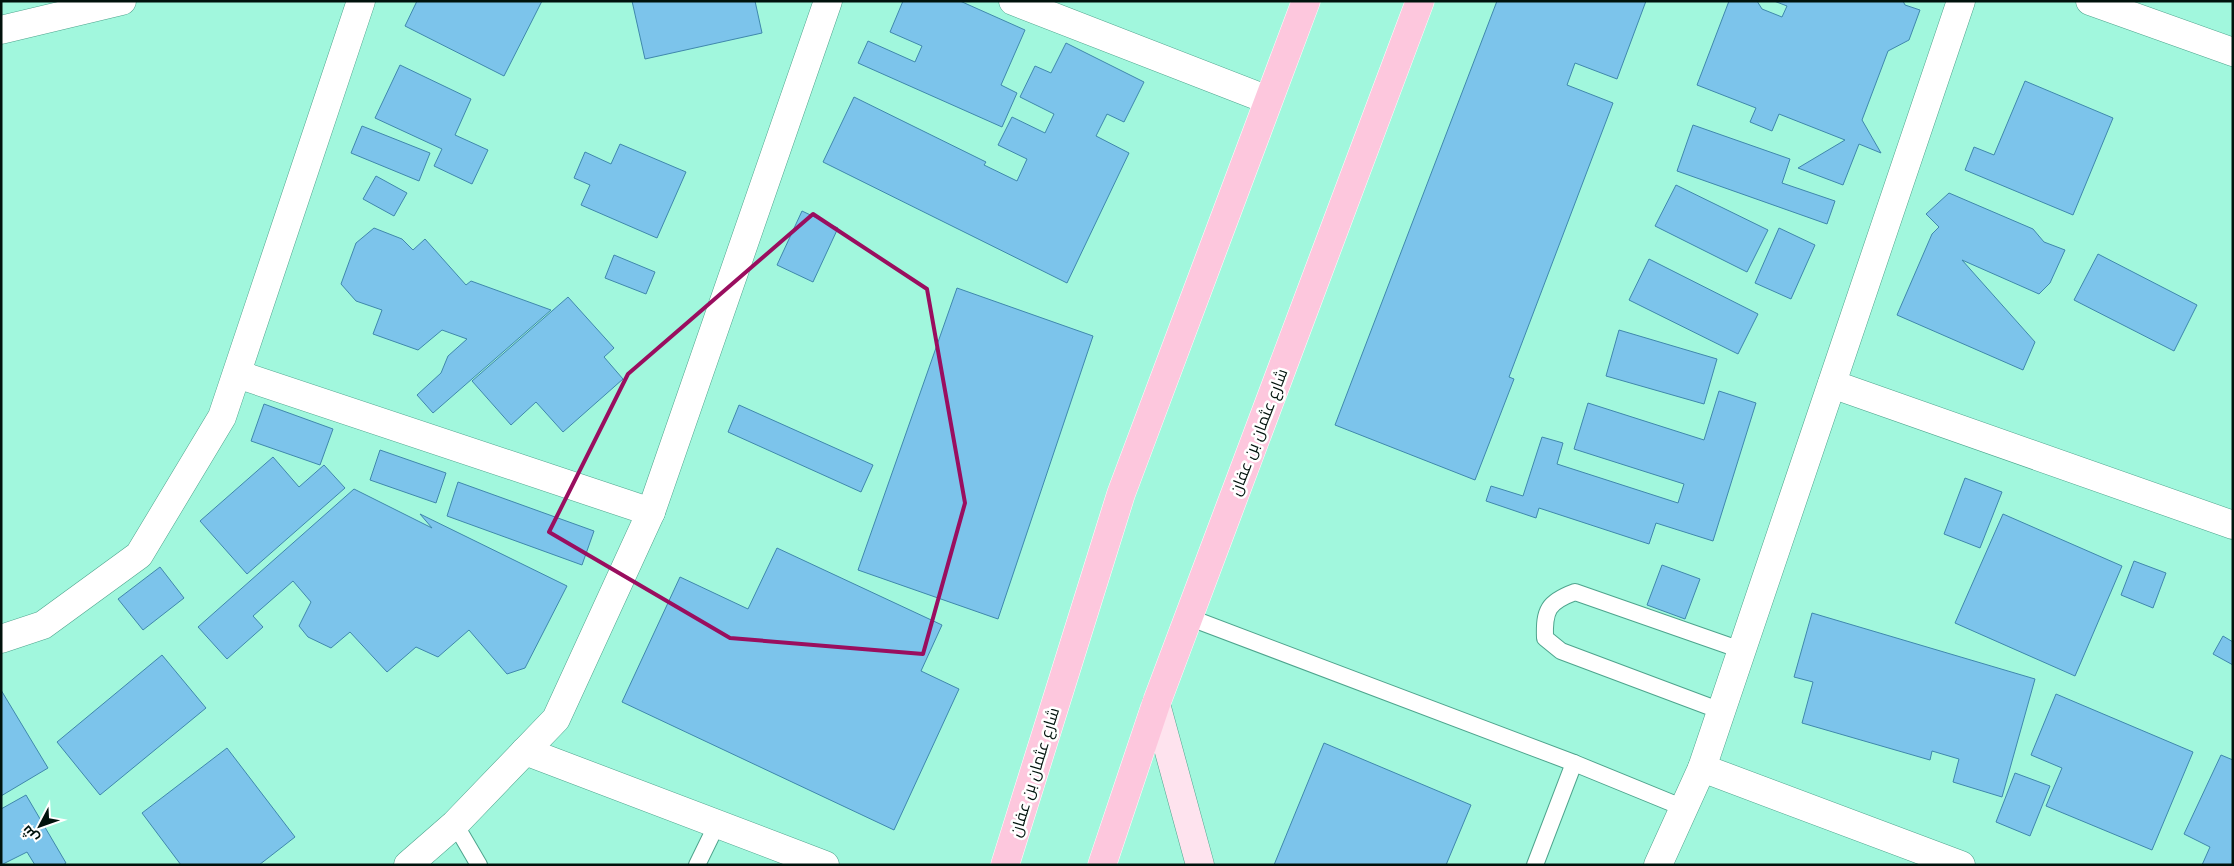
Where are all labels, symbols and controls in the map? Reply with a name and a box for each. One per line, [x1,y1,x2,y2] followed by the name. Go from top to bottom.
[1225,366,1293,499] street label: شارع عثمان بن عفان
[1005,705,1065,840] street label: شارع عثمان بن عفان
[15,801,65,851] north arrow
[17,821,44,847] text: ش

